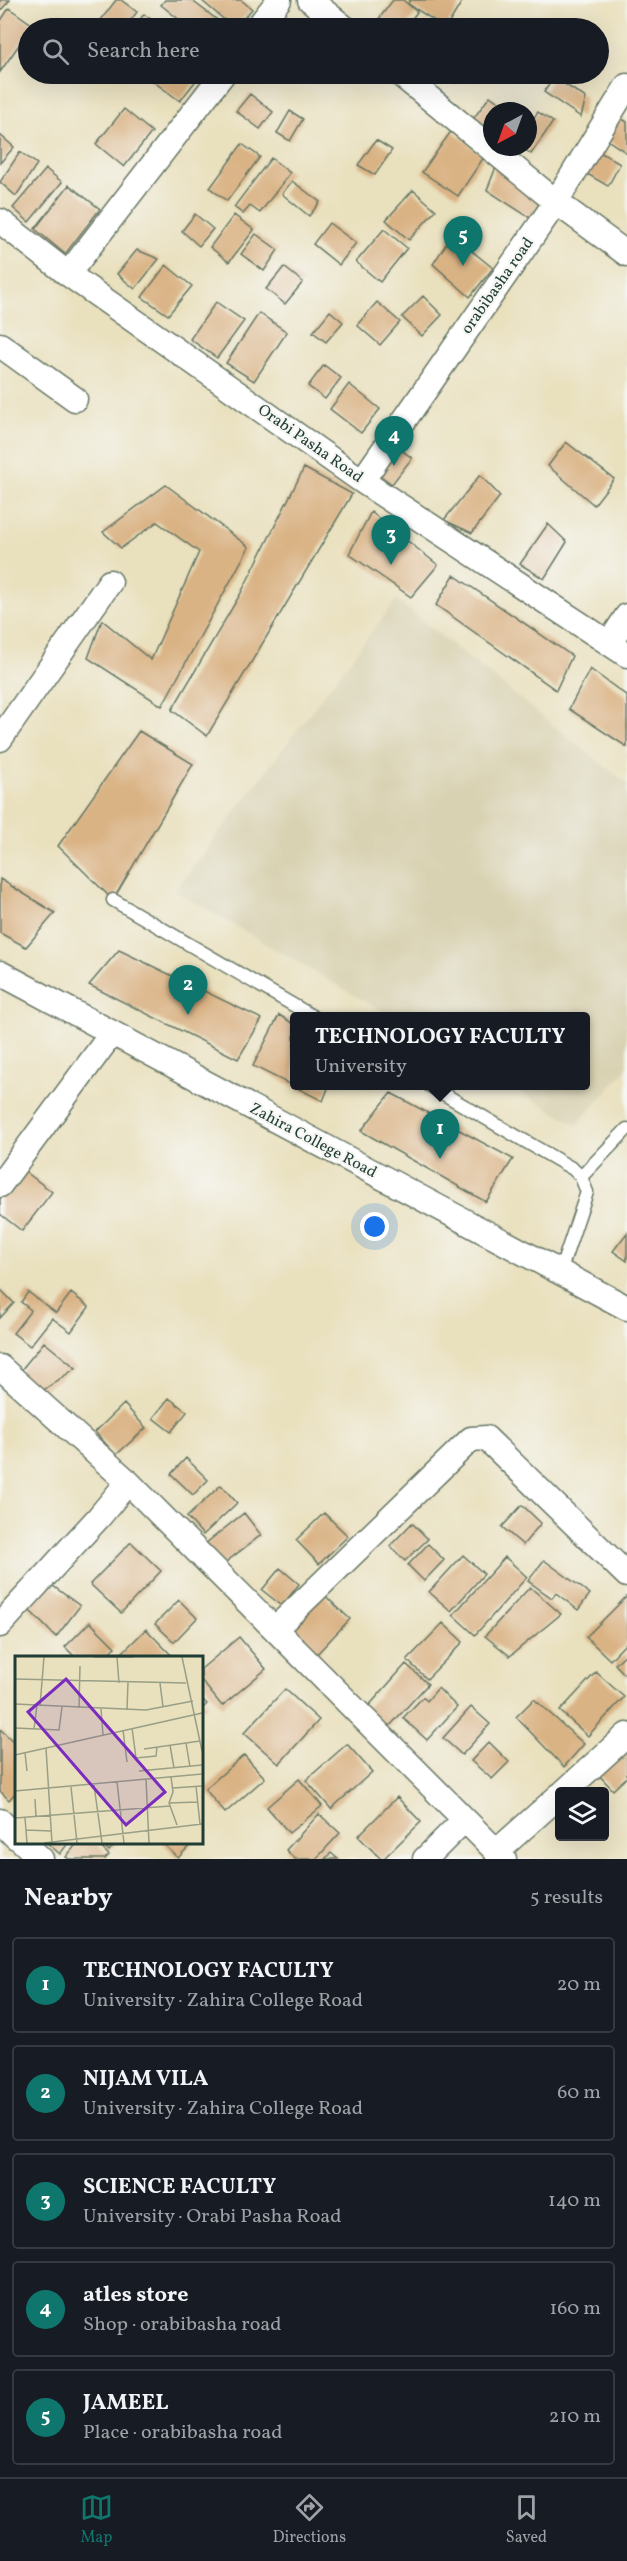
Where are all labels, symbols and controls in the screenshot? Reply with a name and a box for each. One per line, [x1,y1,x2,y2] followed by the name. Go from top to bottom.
[18,18,609,84] search box
[39,35,72,68] icon: search
[87,36,200,67] text: Search here
[483,102,537,156] north arrow
[444,216,482,266] pin: 5
[457,233,539,339] street label: orabibasha road
[253,399,367,489] street label: Orabi Pasha Road
[374,416,414,466] pin: 4
[372,516,410,565] pin: 3
[168,966,207,1015] pin: 2
[290,1012,590,1090] popup
[315,1022,565,1053] text: TECHNOLOGY FACULTY
[315,1053,407,1081] text: University
[245,1098,381,1184] street label: Zahira College Road
[420,1110,460,1159] pin: 1
[360,1212,389,1241] your location
[15,1656,202,1844] inset map
[555,1787,609,1841] map controls
[555,1787,609,1841] button: layers
[24,1880,113,1916] text: Nearby
[530,1884,603,1912] text: 5 results
[83,1956,334,1987] text: TECHNOLOGY FACULTY
[41,1971,50,1999] text: 1
[557,1971,601,1999] text: 20 m
[83,1987,363,2015] text: University · Zahira College Road
[83,2064,208,2095] text: NIJAM VILA
[40,2079,51,2107] text: 2
[557,2079,601,2107] text: 60 m
[83,2095,363,2123] text: University · Zahira College Road
[83,2172,276,2203] text: SCIENCE FACULTY
[40,2187,51,2215] text: 3
[548,2187,601,2215] text: 140 m
[83,2203,342,2231] text: University · Orabi Pasha Road
[83,2280,189,2311] text: atles store
[39,2295,52,2323] text: 4
[549,2295,601,2323] text: 160 m
[83,2311,282,2339] text: Shop · orabibasha road
[83,2388,168,2419] text: JAMEEL
[41,2403,50,2431] text: 5
[549,2403,601,2431] text: 210 m
[83,2419,282,2447] text: Place · orabibasha road
[80,2491,113,2549] tab: Map
[273,2491,346,2549] tab: Directions
[506,2491,547,2549] tab: Saved

